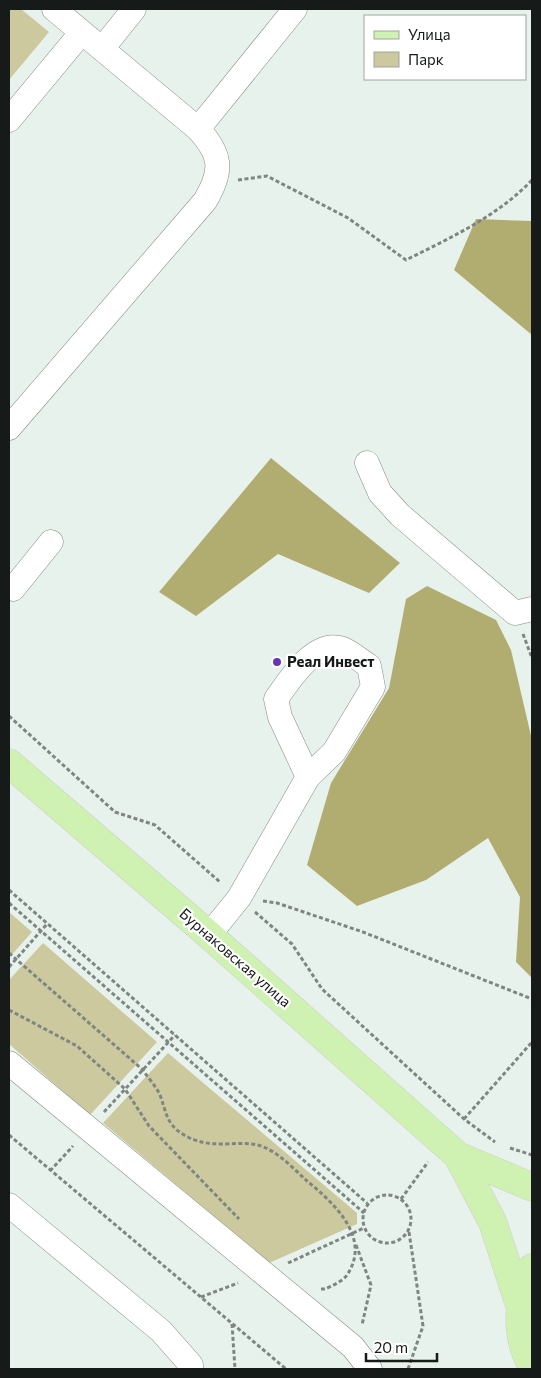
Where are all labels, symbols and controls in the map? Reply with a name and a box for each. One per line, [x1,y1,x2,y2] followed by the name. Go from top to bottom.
[364,15,526,80] legend
[408,25,450,43] text: Улица
[408,50,444,68] text: Парк
[287,652,375,670] place label: Реал Инвест
[271,656,283,668] marker: Реал Инвест
[176,904,295,1010] street label: Бурнаковская улица
[366,1330,437,1362] scale bar
[374,1338,408,1356] text: 20 m

